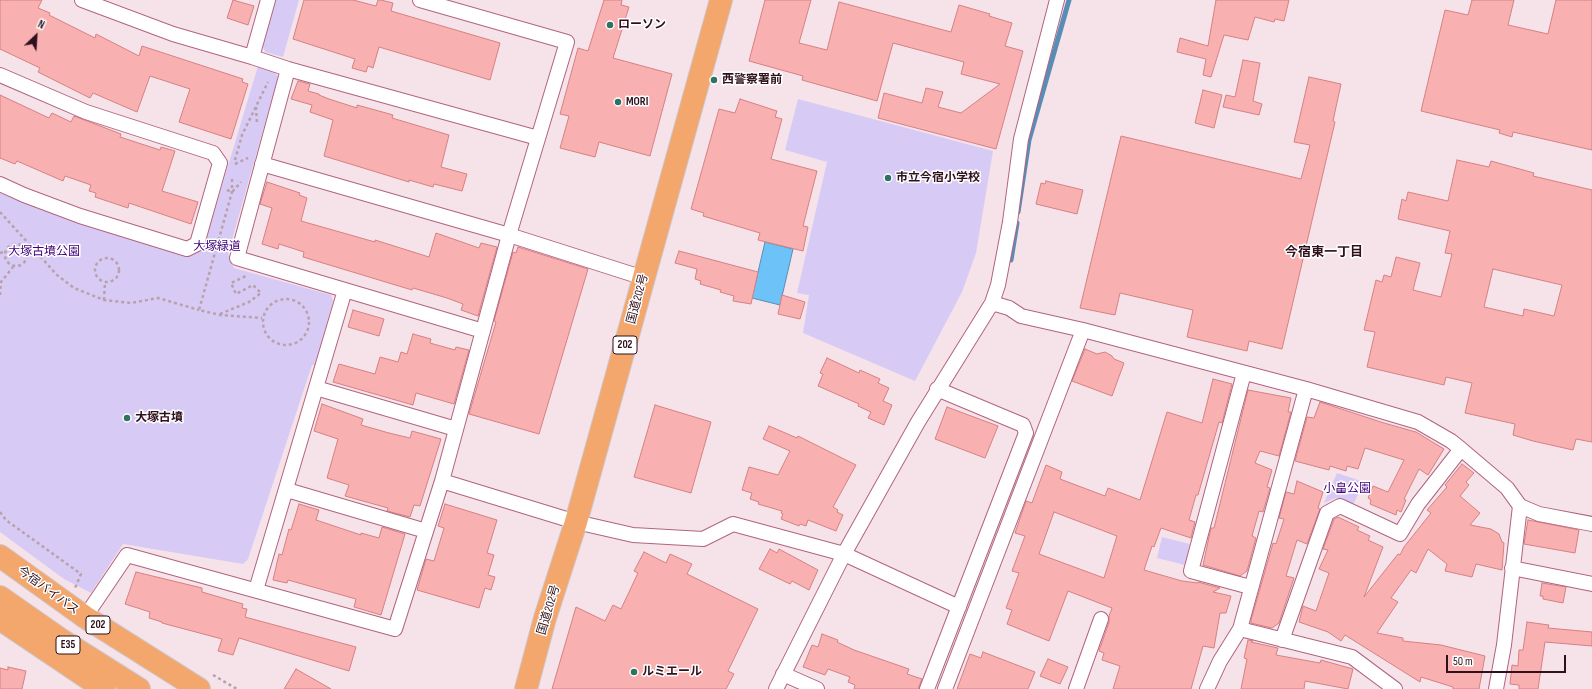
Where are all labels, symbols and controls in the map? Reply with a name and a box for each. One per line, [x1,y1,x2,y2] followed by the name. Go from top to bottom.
[16,16,56,56] north arrow
[36,18,47,32] text: N
[618,18,666,32] place label: ローソン
[605,20,615,30] marker: ローソン
[722,73,782,87] place label: 西警察署前
[709,75,719,85] marker: 西警察署前
[626,95,648,109] place label: MORI
[613,97,623,107] marker: MORI
[896,171,980,185] place label: 市立今宿小学校
[883,173,893,183] marker: 市立今宿小学校
[193,240,241,254] park label: 大塚緑道
[8,245,80,259] park label: 大塚古墳公園
[1285,245,1363,261] district label: 今宿東一丁目
[624,272,652,326] street label: 国道202号
[613,336,637,354] road number: 202
[135,411,183,425] place label: 大塚古墳
[122,413,132,423] marker: 大塚古墳
[1323,482,1371,496] park label: 小畠公園
[15,564,81,618] street label: 今宿バイパス
[535,583,563,637] street label: 国道202号
[86,616,110,634] road number: 202
[56,636,80,654] road number: E35
[1448,647,1568,673] scale bar
[1453,654,1473,669] text: 50 m
[642,665,702,679] place label: ルミエール
[629,667,639,677] marker: ルミエール

